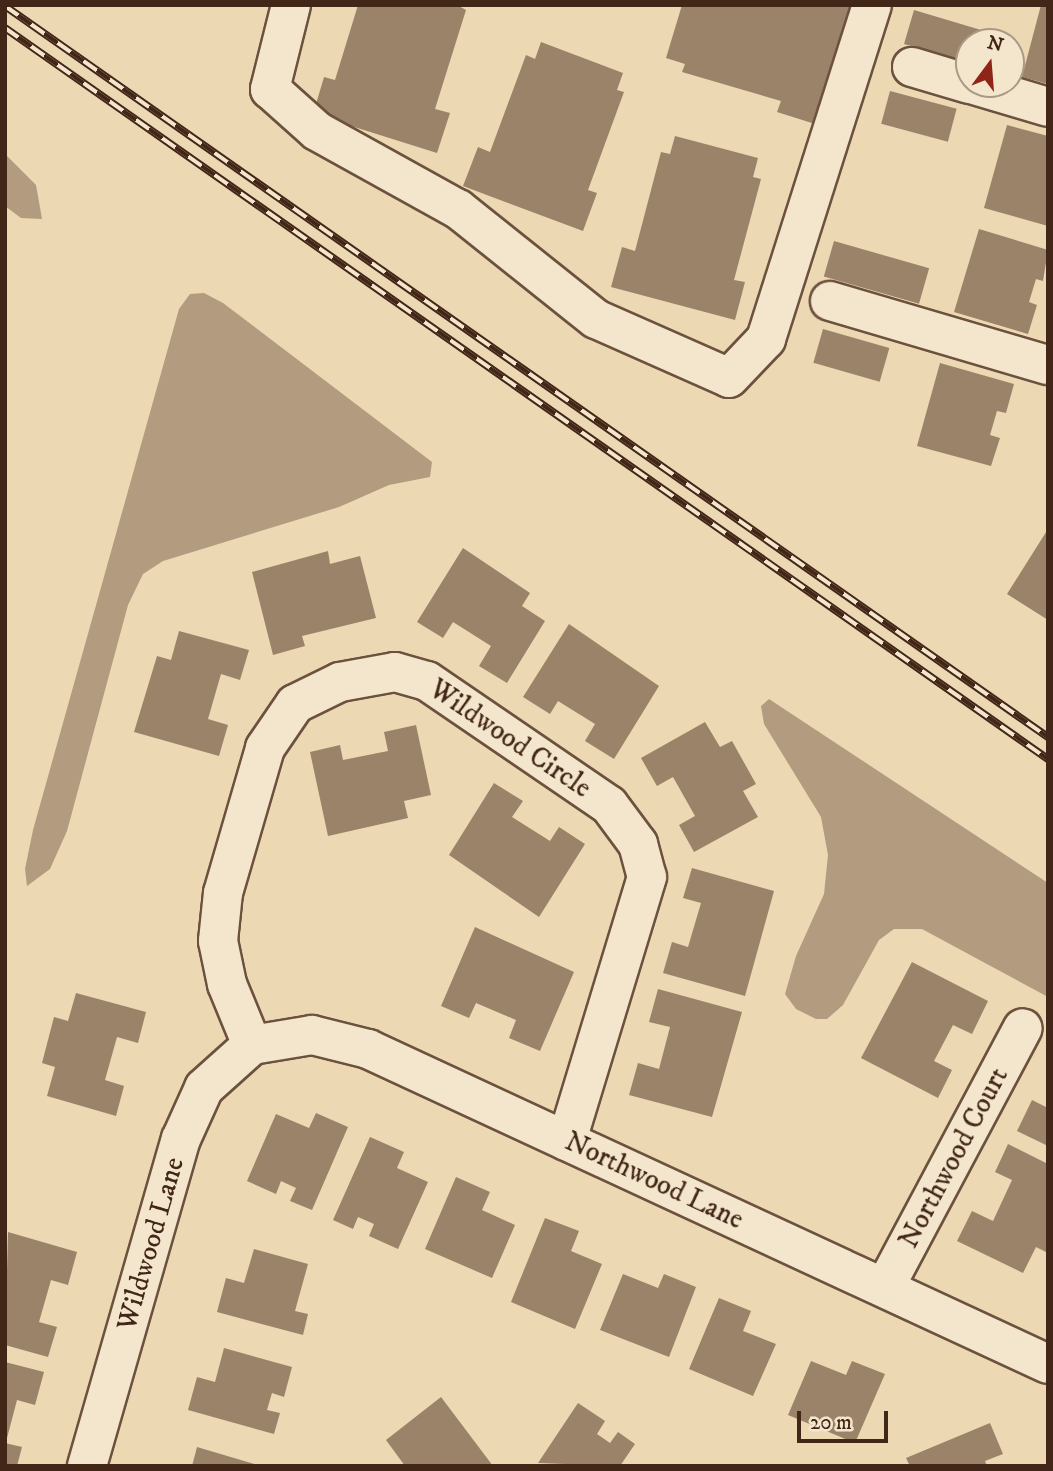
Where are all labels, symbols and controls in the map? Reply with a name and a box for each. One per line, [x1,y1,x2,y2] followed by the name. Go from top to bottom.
[955,28,1025,98] north arrow
[985,31,1006,57] text: N
[423,672,597,806] street label: Wildwood Circle
[892,1062,1016,1254] street label: Northwood Court
[559,1125,749,1237] street label: Northwood Lane
[110,1154,192,1334] street label: Wildwood Lane
[801,1398,892,1442] scale bar
[810,1410,852,1436] text: 20 m

